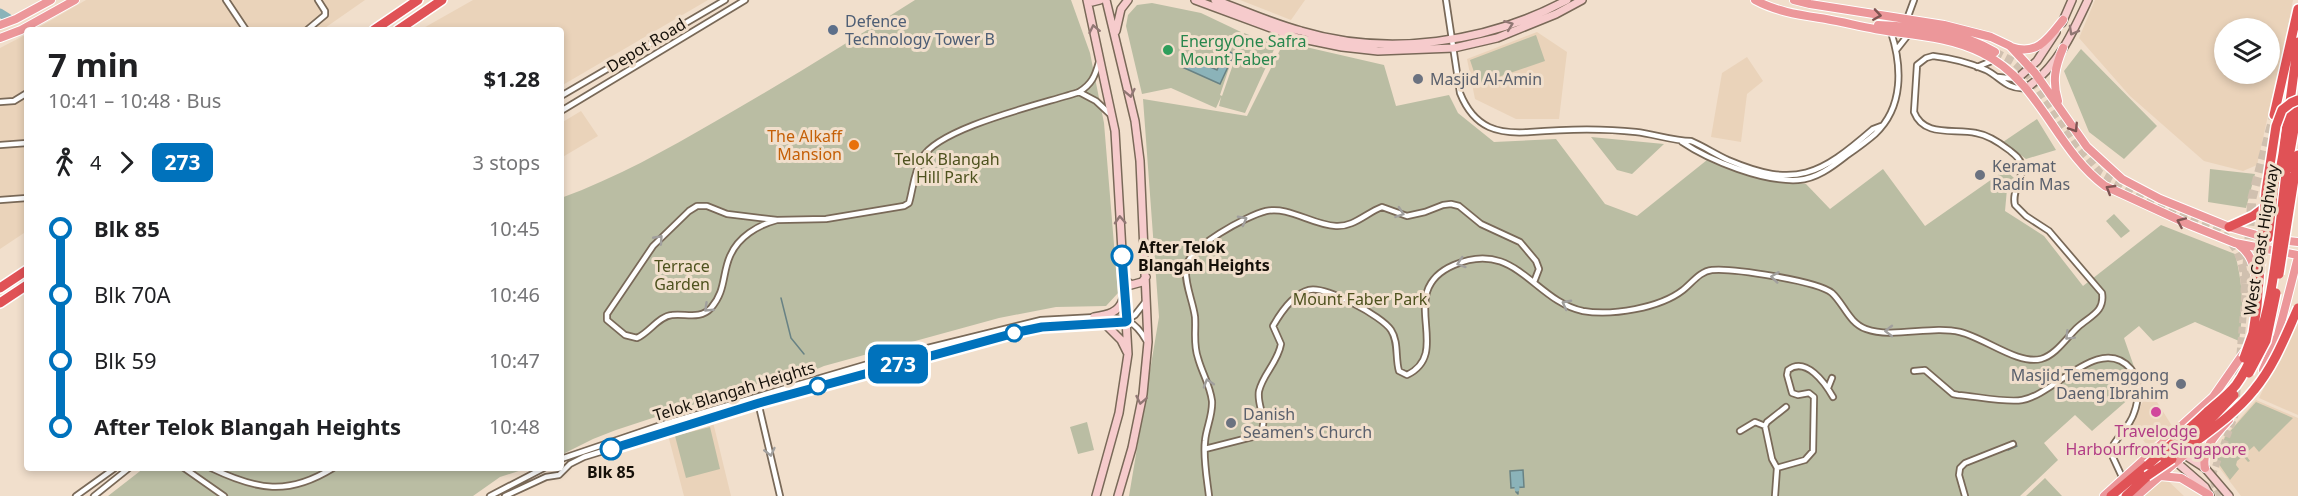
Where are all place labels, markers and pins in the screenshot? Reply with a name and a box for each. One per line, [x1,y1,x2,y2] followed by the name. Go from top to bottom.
[845,10,995,50] place label: Defence Technology Tower B
[826,23,840,37] marker: Defence Technology Tower B
[1180,30,1306,70] place label: EnergyOne Safra Mount Faber
[1161,43,1175,57] marker: EnergyOne Safra Mount Faber
[1430,68,1542,90] place label: Masjid Al-Amin
[1411,72,1425,86] marker: Masjid Al-Amin
[767,125,843,165] place label: The Alkaff Mansion
[847,138,861,152] marker: The Alkaff Mansion
[1992,155,2070,195] place label: Keramat Radin Mas
[1973,168,1987,182] marker: Keramat Radin Mas
[1138,236,1270,276] place label: After Telok Blangah Heights
[1111,245,1133,267] marker: After Telok Blangah Heights
[1005,324,1023,342] unlabelled marker
[2011,364,2169,404] place label: Masjid Tememggong Daeng Ibrahim
[809,377,827,395] unlabelled marker
[2174,377,2188,391] marker: Masjid Tememggong Daeng Ibrahim
[1243,403,1372,443] place label: Danish Seamen's Church
[2149,405,2163,419] marker: Travelodge Harbourfront Singapore
[1224,416,1238,430] marker: Danish Seamen's Church
[2065,420,2247,460] place label: Travelodge Harbourfront Singapore
[600,438,622,460] marker: Blk 85
[587,461,635,483] place label: Blk 85

